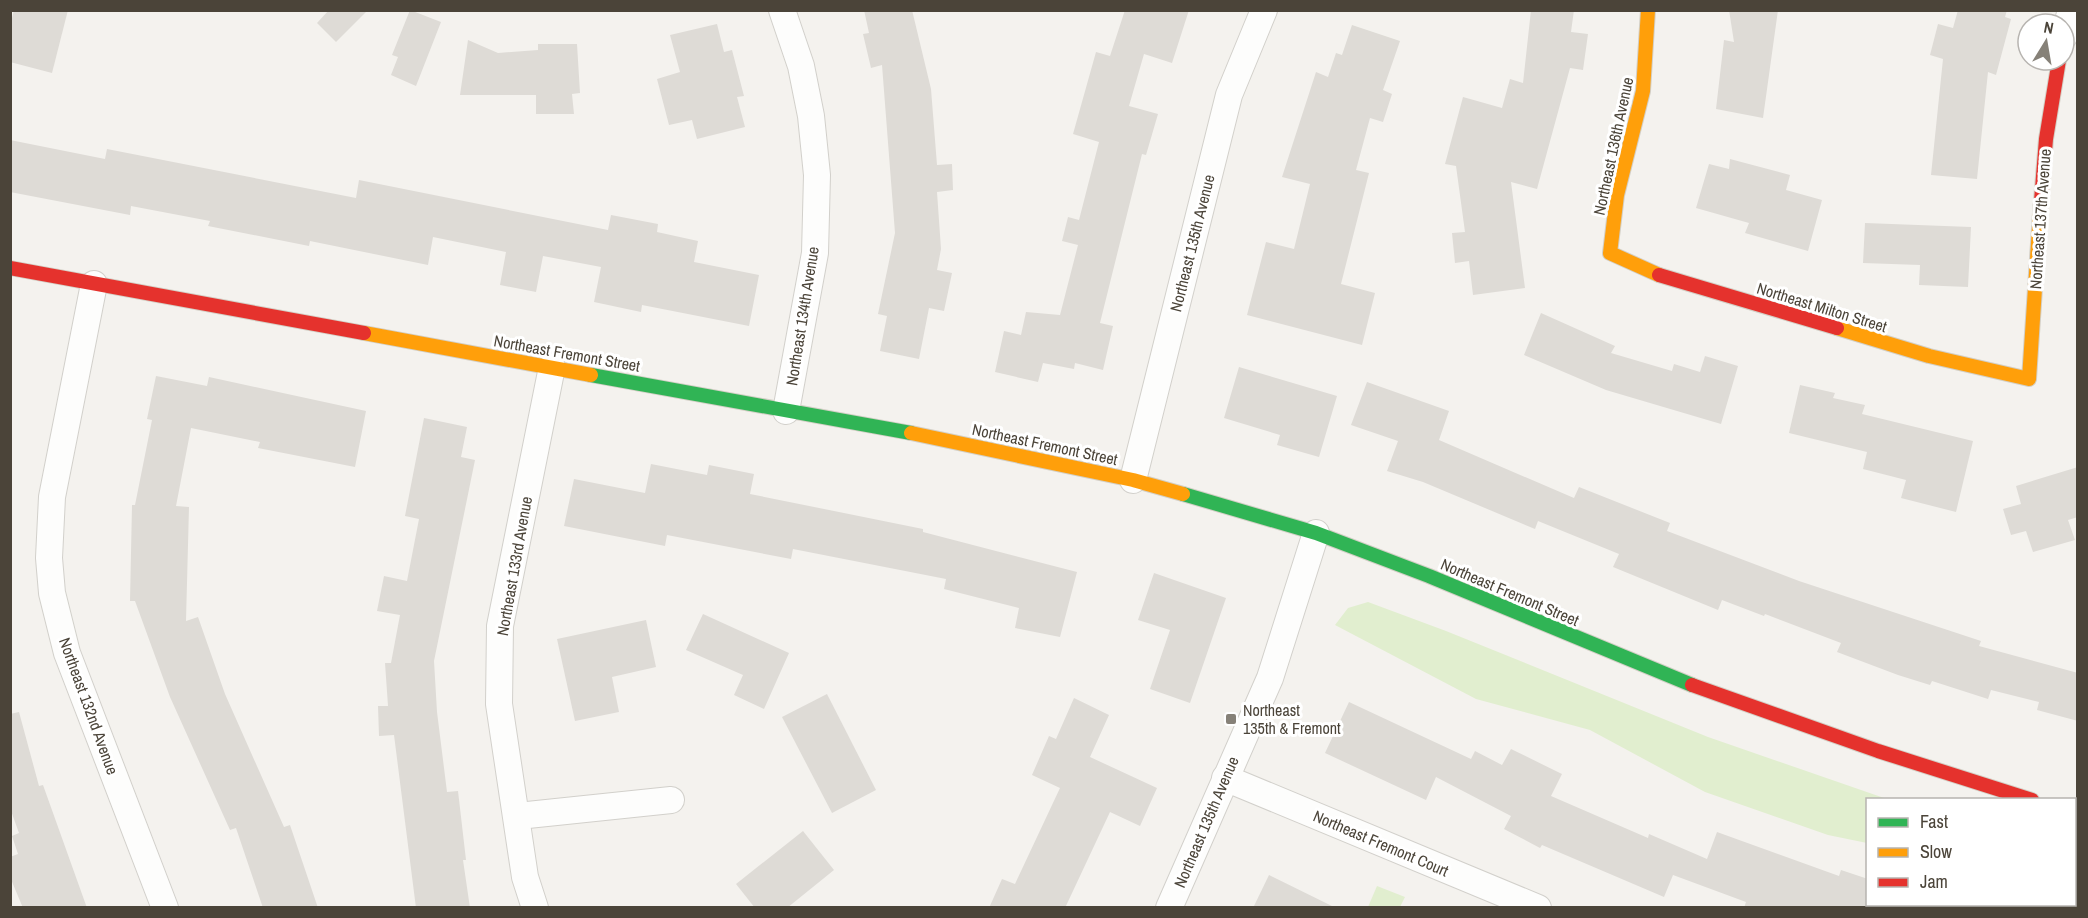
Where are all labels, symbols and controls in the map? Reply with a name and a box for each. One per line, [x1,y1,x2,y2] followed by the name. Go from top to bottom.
[2016,12,2076,72] north arrow
[2042,16,2056,39] text: N
[1588,75,1638,217] street label: Northeast 136th Avenue
[2024,148,2056,290] street label: Northeast 137th Avenue
[1164,172,1220,314] street label: Northeast 135th Avenue
[780,245,824,387] street label: Northeast 134th Avenue
[1754,277,1890,337] street label: Northeast Milton Street
[492,329,642,377] street label: Northeast Fremont Street
[970,418,1120,470] street label: Northeast Fremont Street
[491,495,537,637] street label: Northeast 133rd Avenue
[1438,553,1583,631] street label: Northeast Fremont Street
[54,634,124,778] street label: Northeast 132nd Avenue
[1243,699,1341,739] place label: Northeast 135th & Fremont
[1224,712,1238,726] marker: Northeast 135th & Fremont
[1168,753,1244,891] street label: Northeast 135th Avenue
[1866,798,2076,906] legend
[1310,805,1452,882] street label: Northeast Fremont Court
[1920,809,1948,834] text: Fast
[1920,839,1952,864] text: Slow
[1920,869,1948,894] text: Jam

